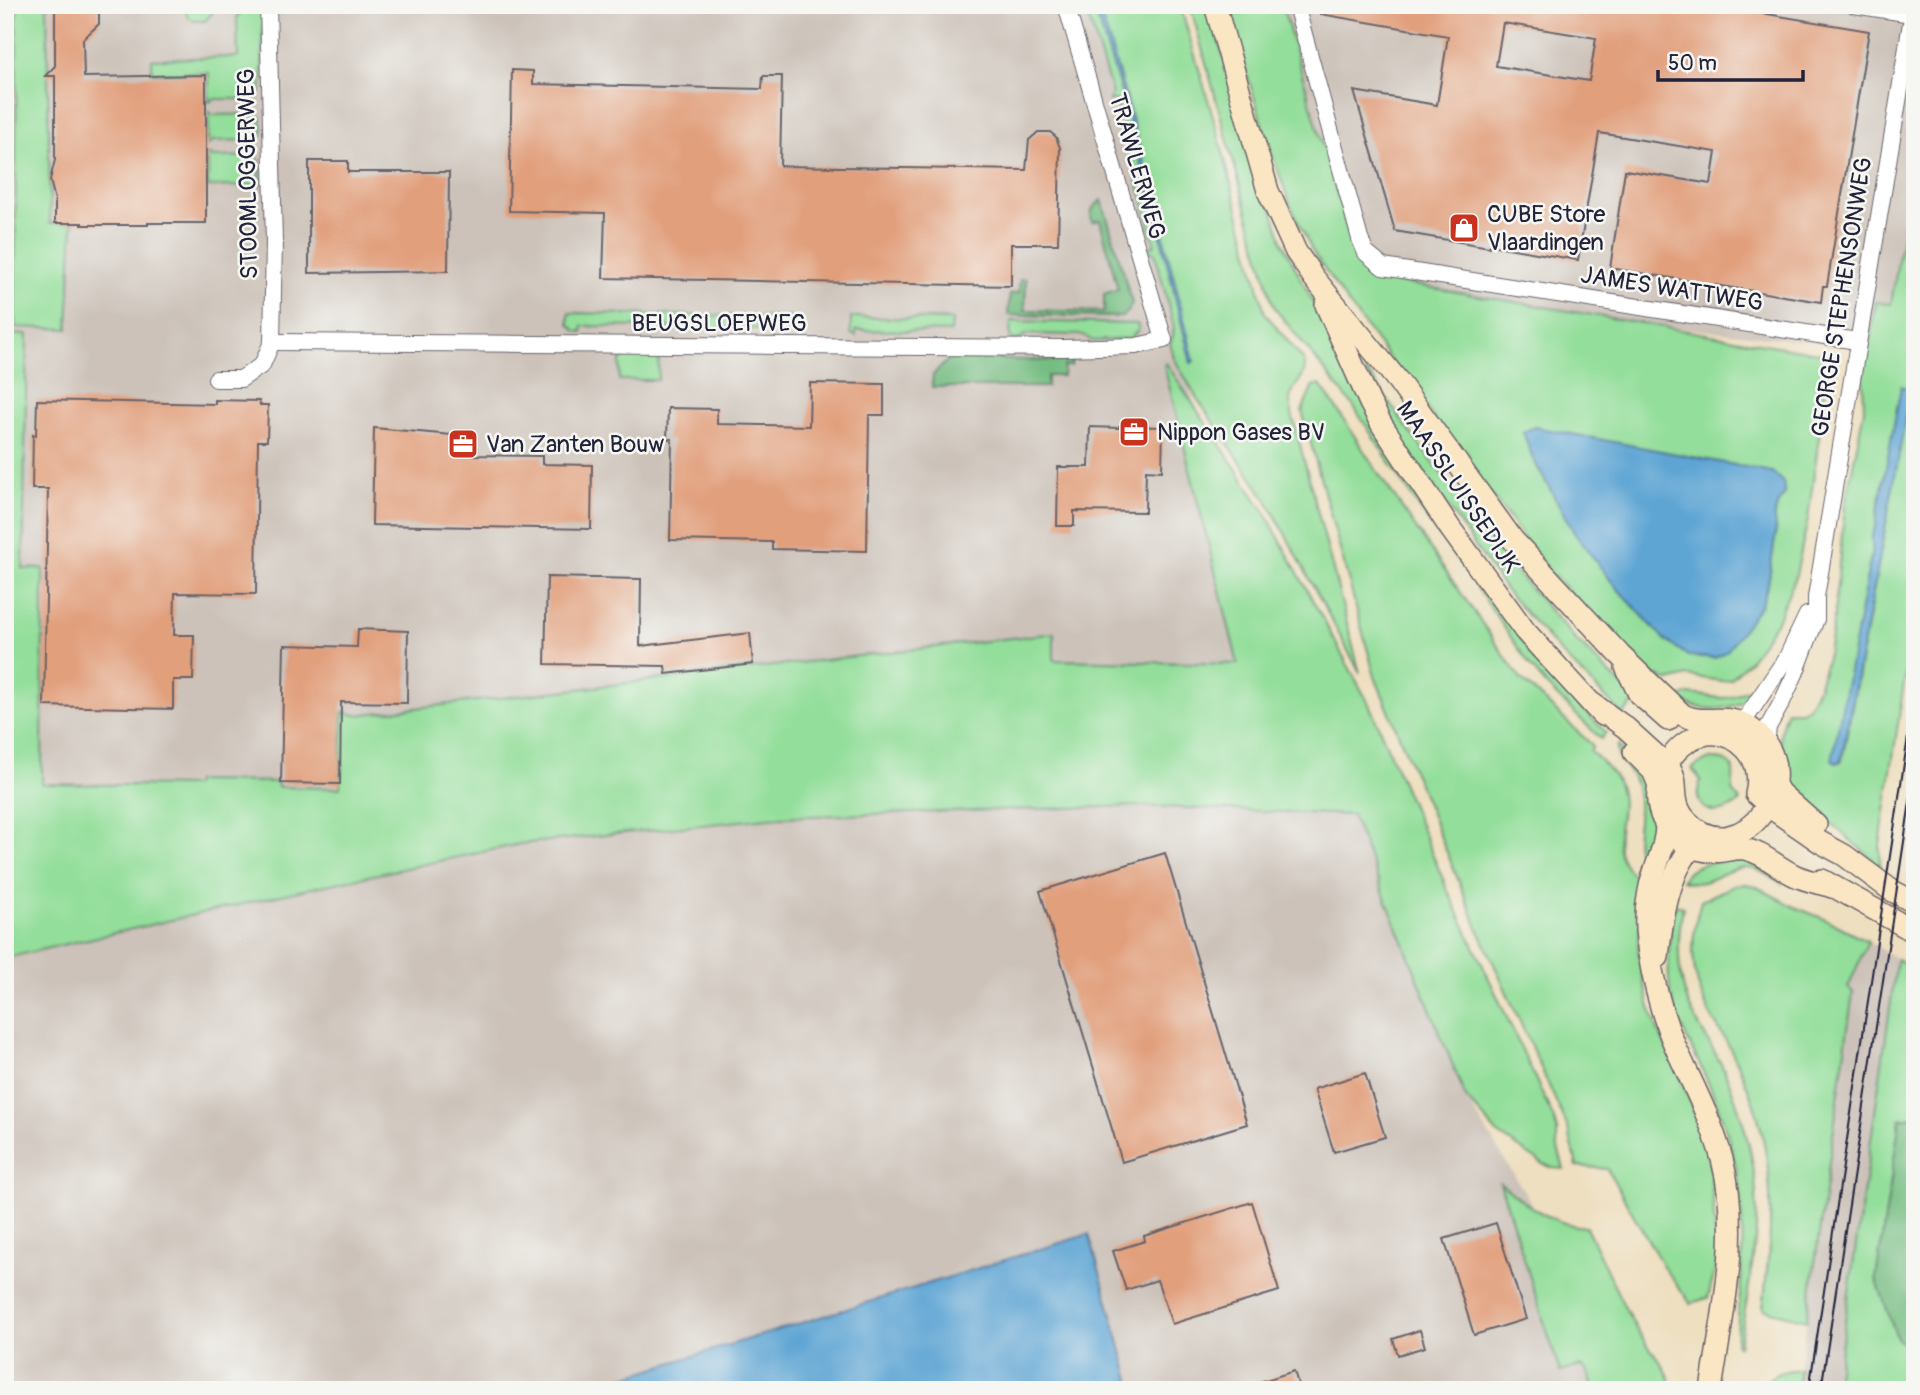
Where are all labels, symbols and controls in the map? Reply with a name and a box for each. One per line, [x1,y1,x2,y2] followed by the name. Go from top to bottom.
[1658,38,1803,82] scale bar
[1668,50,1717,77] text: 50 m
[232,68,264,280] street label: STOOMLOGGERWEG
[1102,90,1172,242] street label: TRAWLERWEG
[1806,155,1878,439] street label: GEORGE STEPHENSONWEG
[1487,200,1606,257] place label: CUBE Store Vlaardingen
[1447,211,1481,245] shop icon: CUBE Store Vlaardingen
[1579,260,1765,318] street label: JAMES WATTWEG
[631,309,807,338] street label: BEUGSLOEPWEG
[1390,396,1526,578] street label: MAASSLUISSEDIJK
[1117,415,1151,449] office icon: Nippon Gases BV
[1157,418,1325,447] place label: Nippon Gases BV
[446,427,480,461] office icon: Van Zanten Bouw
[486,430,664,459] place label: Van Zanten Bouw

